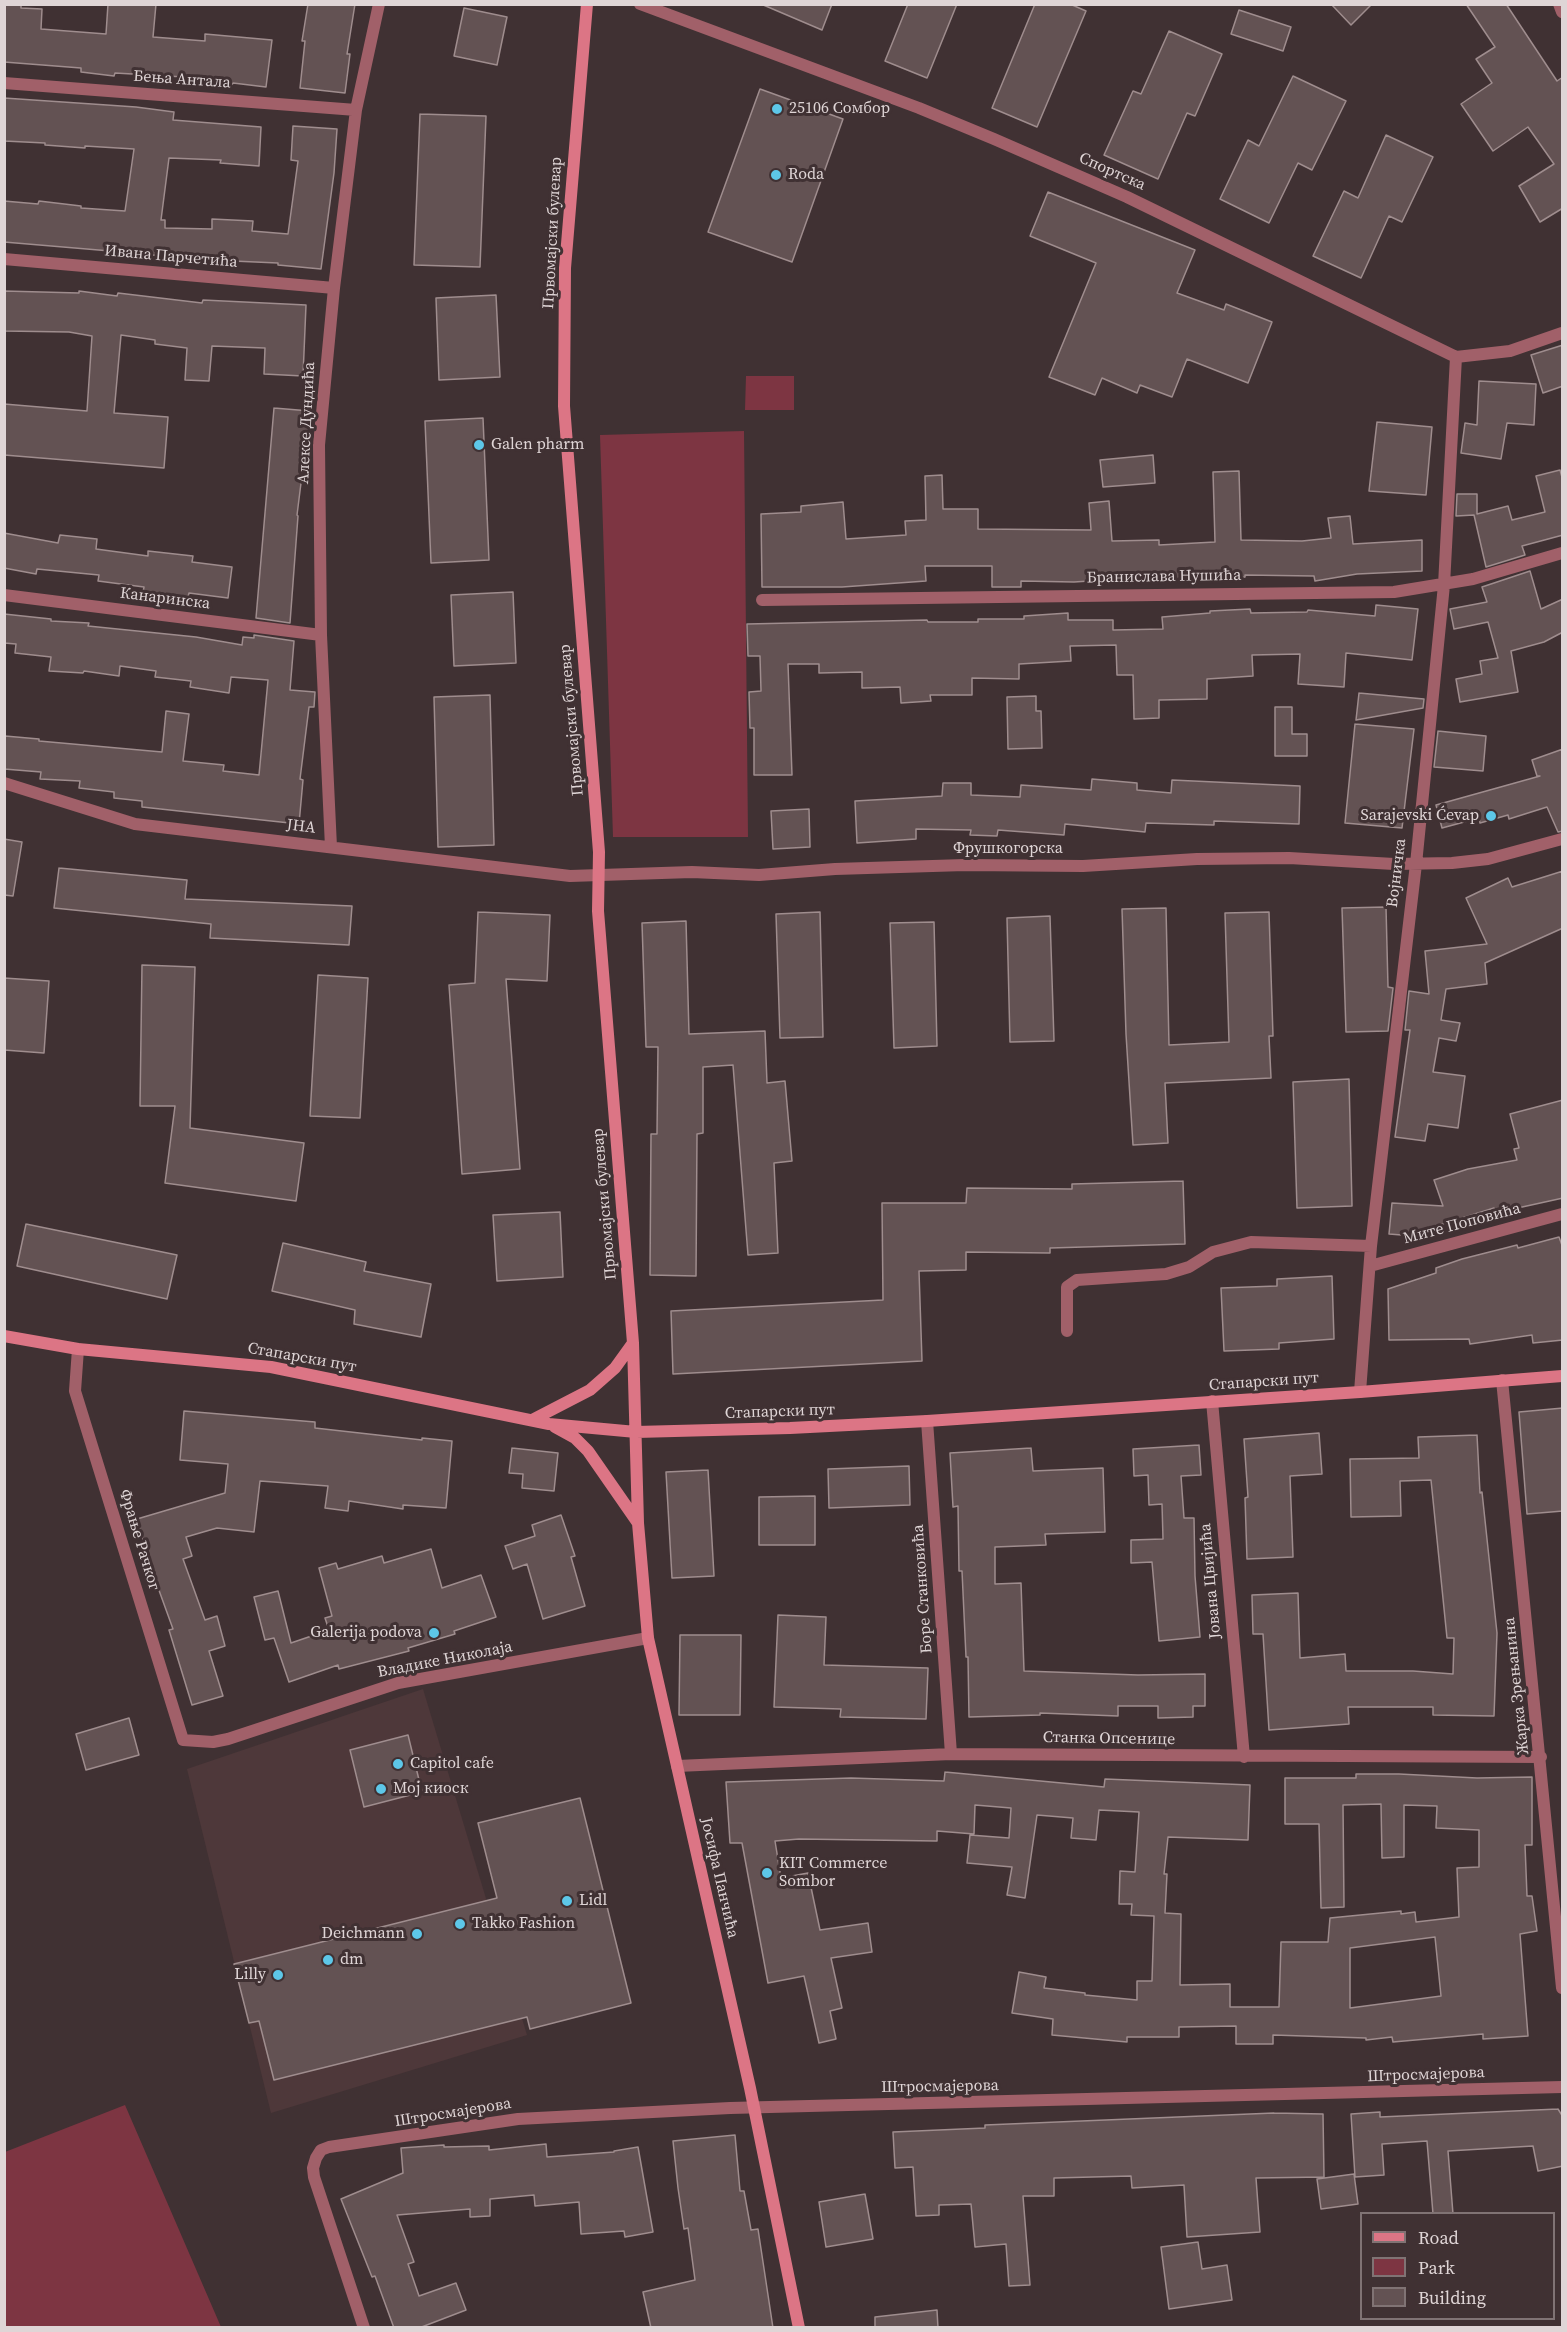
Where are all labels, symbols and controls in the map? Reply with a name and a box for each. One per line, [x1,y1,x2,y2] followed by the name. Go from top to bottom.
[133,67,231,93] street label: Бења Антала
[789,99,890,119] place label: 25106 Сомбор
[770,102,784,116] marker: 25106 Сомбор
[1076,149,1148,195] street label: Спортска
[539,157,567,309] street label: Првомајски булевар
[788,165,824,185] place label: Roda
[769,168,783,182] marker: Roda
[104,242,238,272] street label: Ивана Парчетића
[294,361,320,485] street label: Алексе Дундића
[491,435,584,455] place label: Galen pharm
[472,438,486,452] marker: Galen pharm
[1087,566,1241,588] street label: Бранислава Нушића
[119,584,211,614] street label: Канаринска
[556,643,588,797] street label: Првомајски булевар
[1361,806,1479,826] place label: Sarajevski Ćevap
[1484,809,1498,823] marker: Sarajevski Ćevap
[285,816,317,838] street label: ЈНА
[1383,837,1411,909] street label: Војничка
[953,839,1063,859] street label: Фрушкогорска
[589,1127,621,1281] street label: Првомајски булевар
[1401,1199,1523,1249] street label: Мите Поповића
[246,1339,358,1377] street label: Стапарски пут
[1208,1369,1320,1395] street label: Стапарски пут
[725,1400,835,1424] street label: Стапарски пут
[115,1487,163,1593] street label: Фрање Рачког
[1196,1522,1226,1640] street label: Јована Цвијића
[909,1524,937,1654] street label: Боре Станковића
[1500,1616,1534,1756] street label: Жарка Зрењанина
[310,1623,422,1643] place label: Galerija podova
[427,1626,441,1640] marker: Galerija podova
[376,1638,514,1682] street label: Владике Николаја
[1043,1728,1175,1750] street label: Станка Опсенице
[410,1754,494,1774] place label: Capitol cafe
[391,1757,405,1771] marker: Capitol cafe
[393,1779,469,1799] place label: Мој киоск
[374,1782,388,1796] marker: Мој киоск
[696,1816,742,1940] street label: Јосифа Панчића
[779,1854,887,1892] place label: KIT Commerce Sombor
[760,1866,774,1880] marker: KIT Commerce Sombor
[579,1891,607,1911] place label: Lidl
[560,1894,574,1908] marker: Lidl
[472,1914,575,1934] place label: Takko Fashion
[453,1917,467,1931] marker: Takko Fashion
[322,1924,405,1944] place label: Deichmann
[410,1927,424,1941] marker: Deichmann
[340,1950,363,1970] place label: dm
[321,1953,335,1967] marker: dm
[234,1965,266,1985] place label: Lilly
[271,1968,285,1982] marker: Lilly
[1367,2063,1485,2087] street label: Штросмајерова
[881,2076,999,2098] street label: Штросмајерова
[393,2094,513,2132] street label: Штросмајерова
[1360,2212,1555,2320] legend
[1418,2225,1459,2250] text: Road
[1418,2255,1455,2280] text: Park
[1418,2285,1486,2310] text: Building

